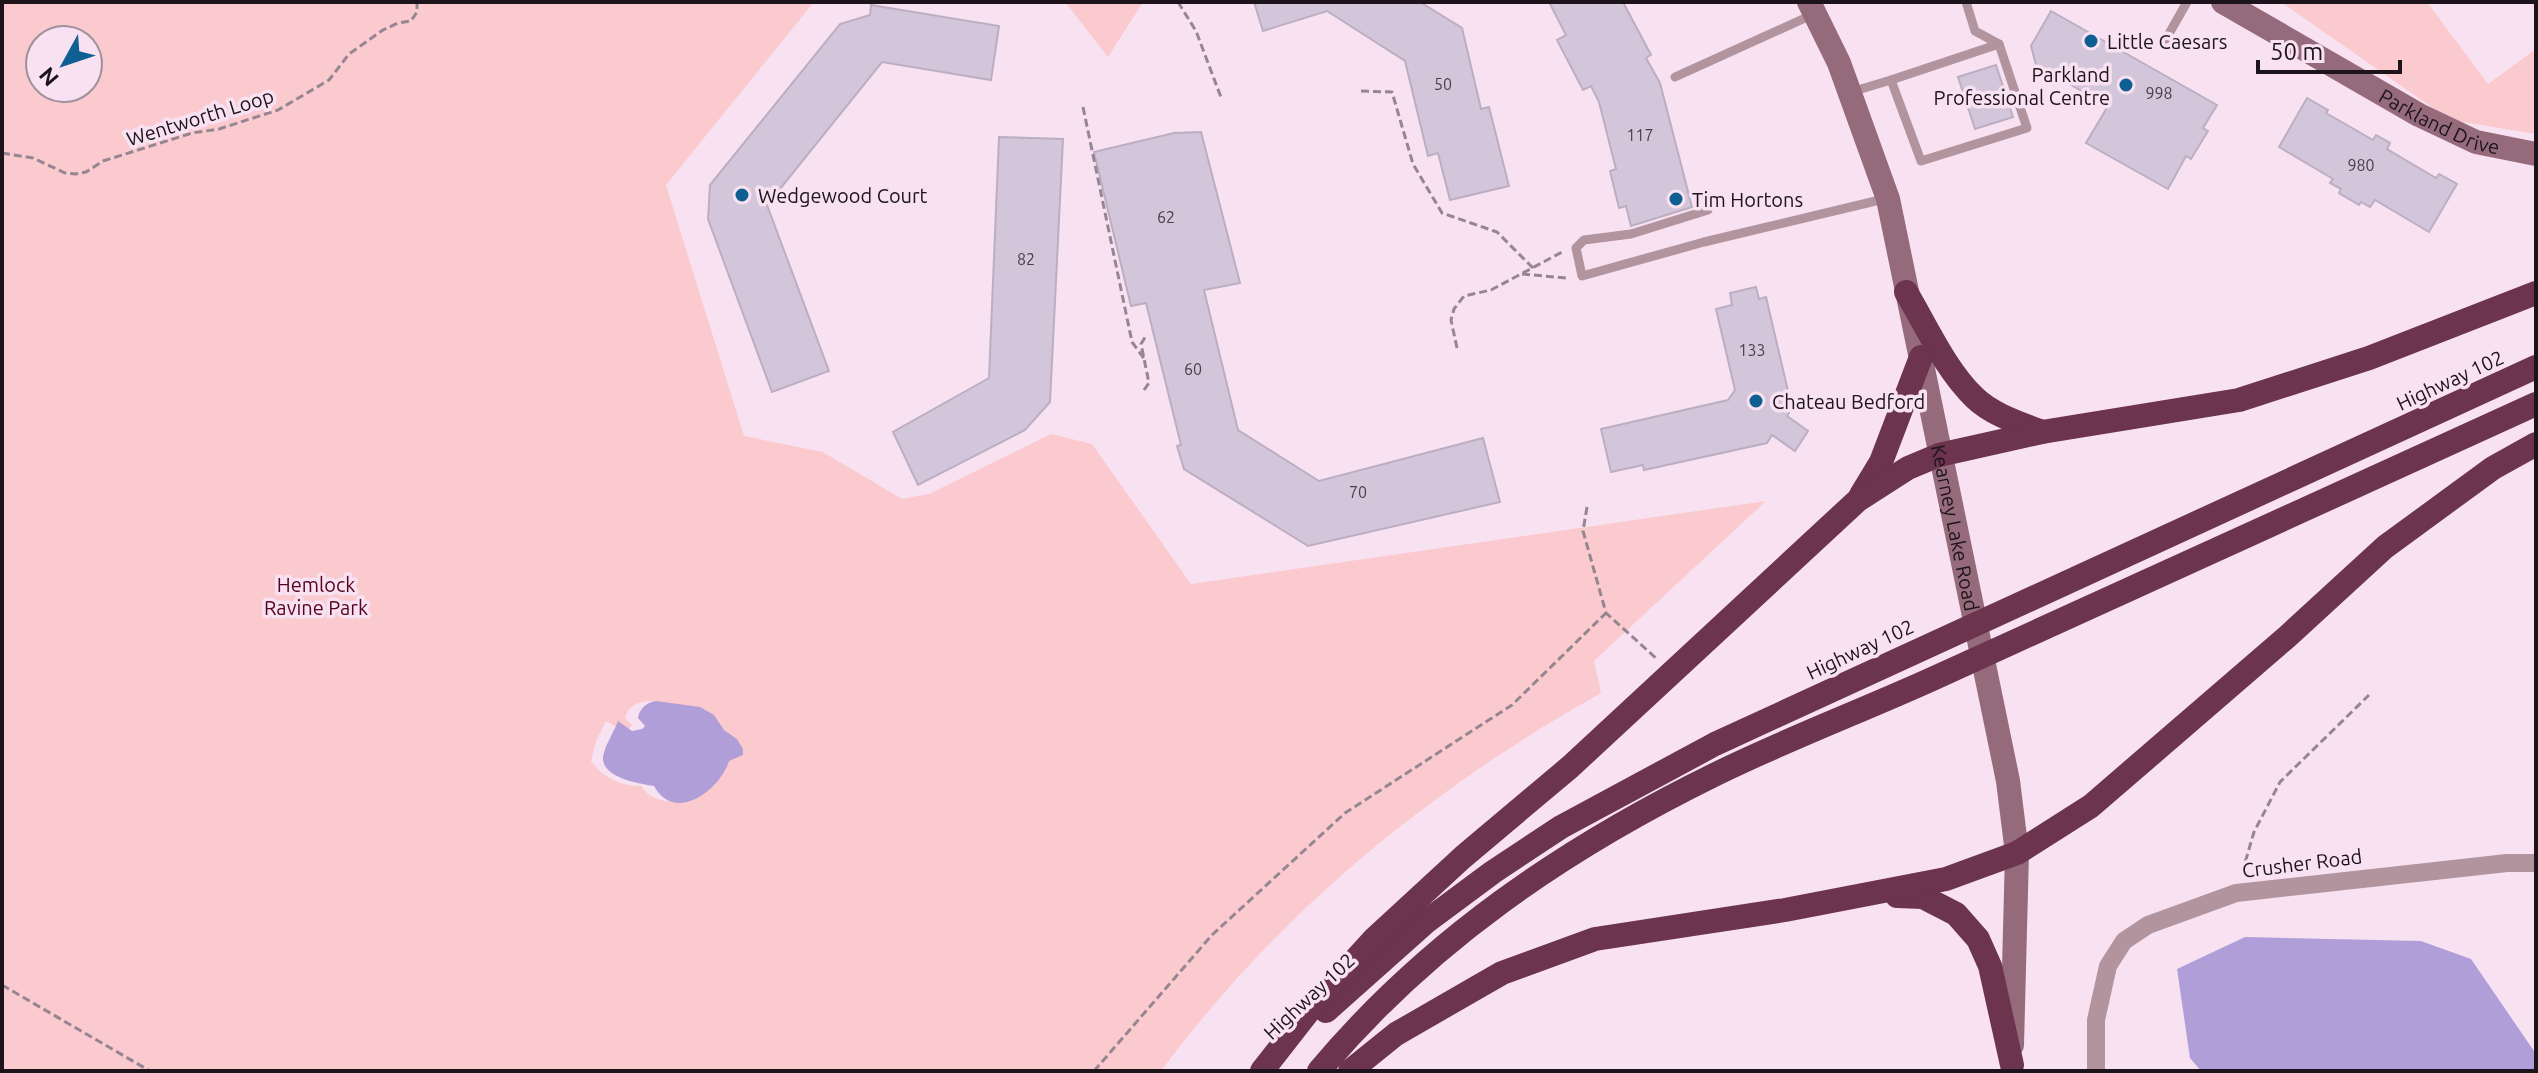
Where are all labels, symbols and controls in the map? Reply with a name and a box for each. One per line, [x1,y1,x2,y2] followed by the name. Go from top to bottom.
[24,24,104,104] north arrow
[2258,24,2400,74] scale bar
[2107,30,2227,53] place label: Little Caesars
[2082,32,2100,50] marker: Little Caesars
[2270,38,2323,65] text: 50 m
[33,63,63,92] text: N
[1934,63,2110,109] place label: Parkland Professional Centre
[1434,75,1452,93] house number: 50
[2117,76,2135,94] marker: Parkland Professional Centre
[2376,83,2502,158] street label: Parkland Drive
[124,84,276,150] street label: Wentworth Loop
[2145,84,2173,102] house number: 998
[1626,126,1654,144] house number: 117
[2347,156,2375,174] house number: 980
[758,184,928,207] place label: Wedgewood Court
[733,186,751,204] marker: Wedgewood Court
[1692,188,1803,211] place label: Tim Hortons
[1667,190,1685,208] marker: Tim Hortons
[1157,208,1175,226] house number: 62
[1017,250,1035,268] house number: 82
[1738,341,1766,359] house number: 133
[2393,345,2507,415] street label: Highway 102
[1184,360,1202,378] house number: 60
[1772,390,1925,413] place label: Chateau Bedford
[1747,392,1765,410] marker: Chateau Bedford
[1927,442,1984,613] street label: Kearney Lake Road
[1349,483,1367,501] house number: 70
[264,573,368,619] park label: Hemlock Ravine Park
[1803,614,1917,684] street label: Highway 102
[2241,844,2363,882] street label: Crusher Road
[1259,948,1359,1044] street label: Highway 102

